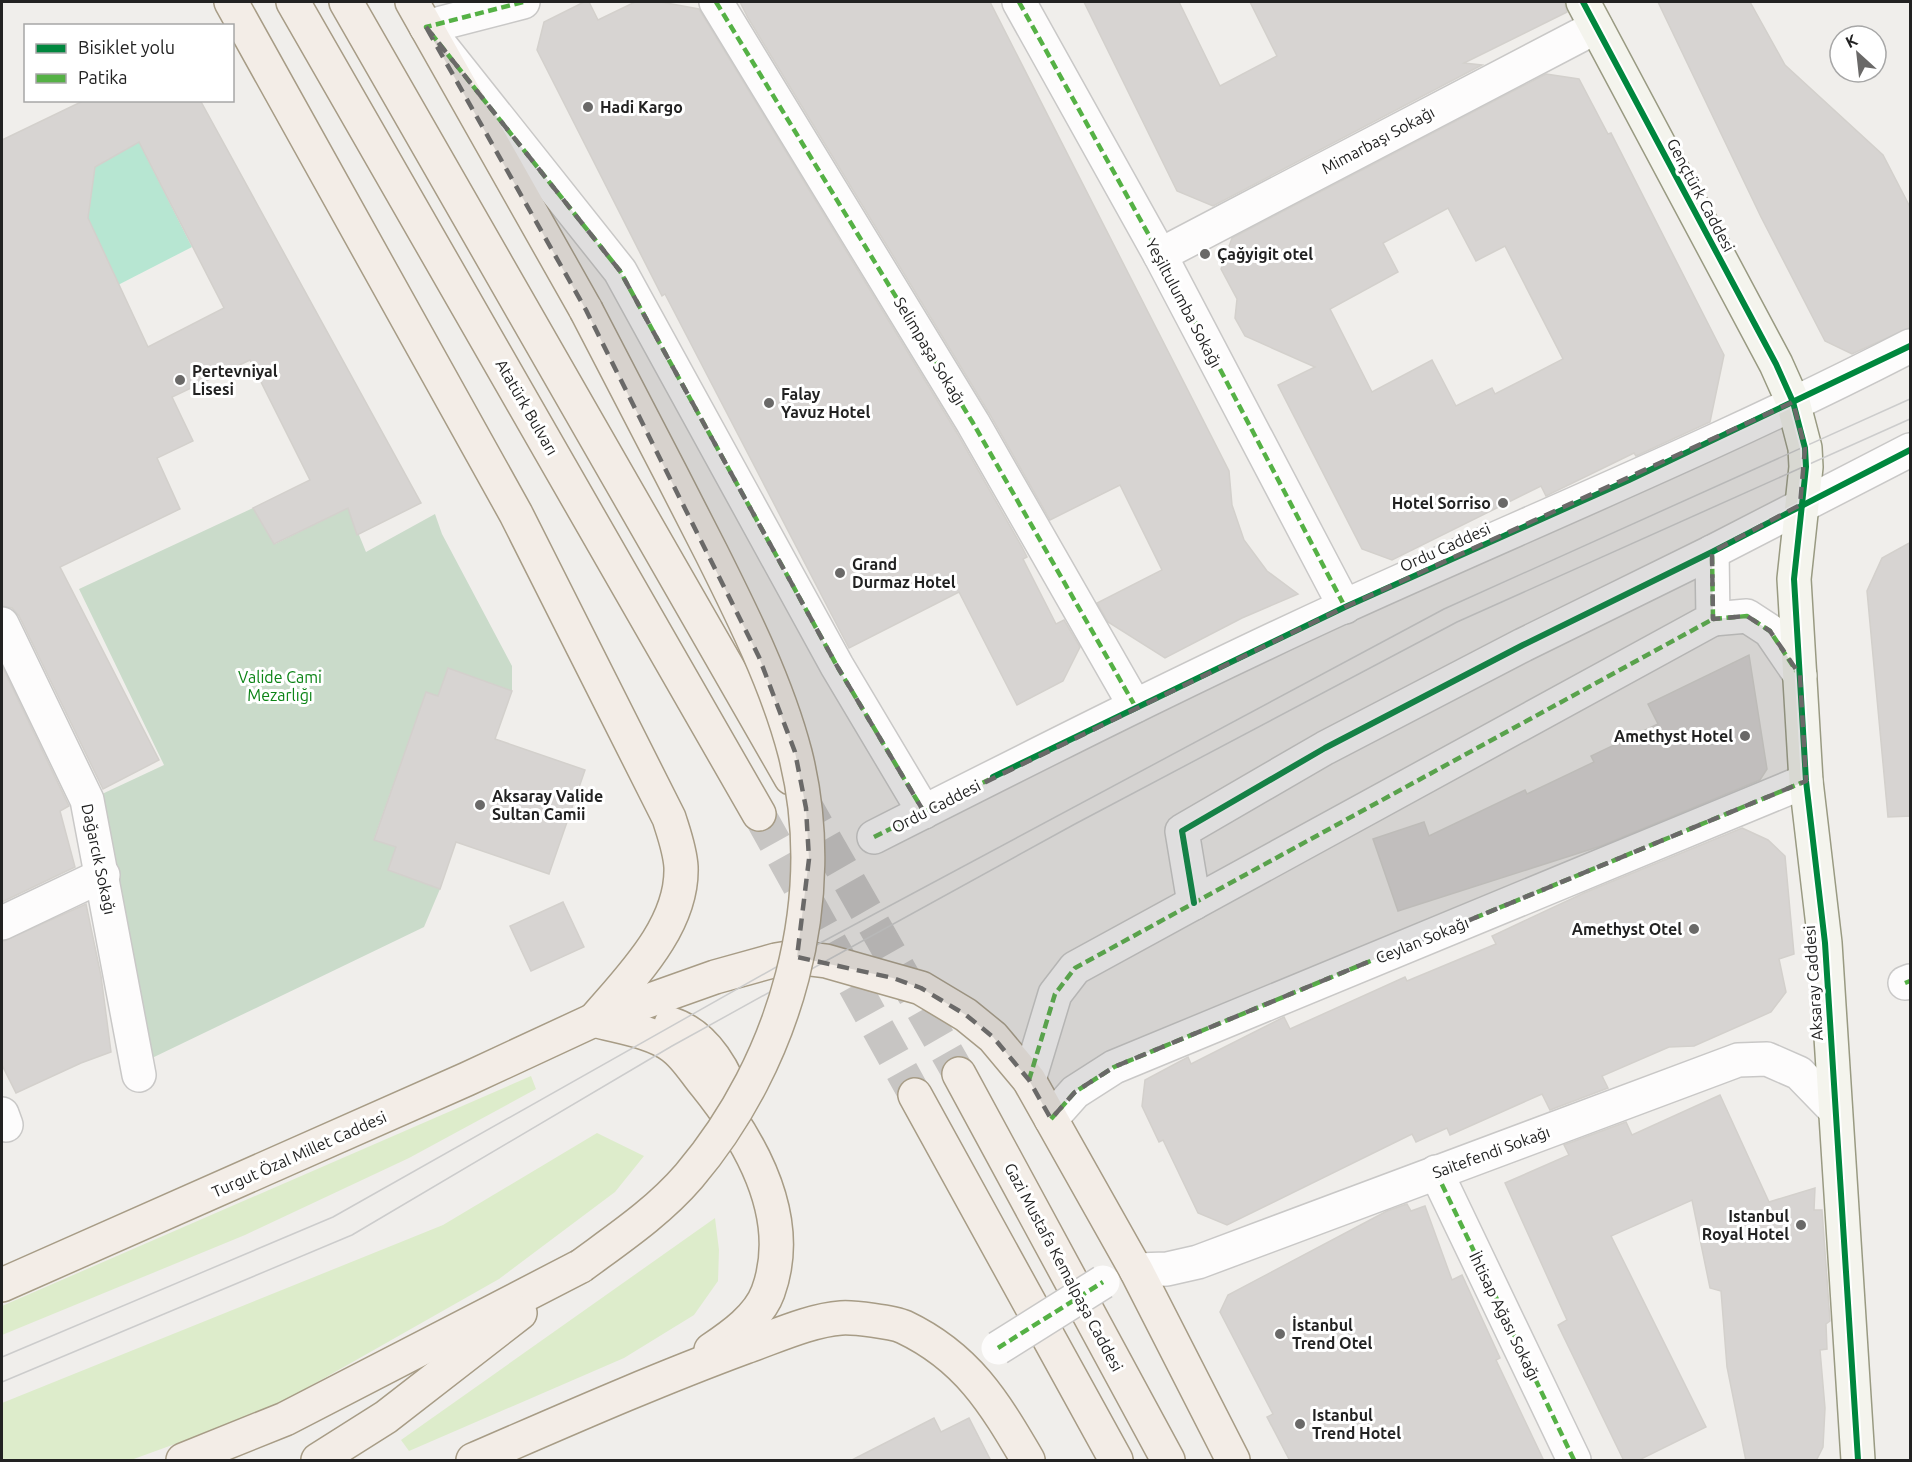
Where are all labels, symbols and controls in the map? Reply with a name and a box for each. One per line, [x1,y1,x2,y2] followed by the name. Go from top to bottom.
[24,24,234,102] legend
[1828,24,1888,84] north arrow
[1842,30,1860,51] text: K
[78,37,175,57] text: Bisiklet yolu
[78,67,128,87] text: Patika
[600,98,683,116] place label: Hadi Kargo
[581,100,595,114] marker: Hadi Kargo
[1319,103,1437,177] street label: Mimarbaşı Sokağı
[1664,135,1738,255] street label: Gençtürk Caddesi
[1142,235,1226,371] street label: Yeşiltulumba Sokağı
[1217,245,1313,264] place label: Çağyigit otel
[1198,247,1212,261] marker: Çağyigit otel
[891,294,969,408] street label: Selimpaşa Sokağı
[492,356,562,458] street label: Atatürk Bulvarı
[192,362,278,398] place label: Pertevniyal Lisesi
[173,373,187,387] marker: Pertevniyal Lisesi
[781,385,870,421] place label: Falay Yavuz Hotel
[762,396,776,410] marker: Falay Yavuz Hotel
[1392,494,1491,512] place label: Hotel Sorriso
[1496,496,1510,510] marker: Hotel Sorriso
[1397,519,1493,575] street label: Ordu Caddesi
[852,555,956,591] place label: Grand Durmaz Hotel
[833,566,847,580] marker: Grand Durmaz Hotel
[238,668,322,704] park label: Valide Cami Mezarlığı
[1614,727,1733,745] place label: Amethyst Hotel
[1738,729,1752,743] marker: Amethyst Hotel
[889,776,983,836] street label: Ordu Caddesi
[492,787,603,823] place label: Aksaray Valide Sultan Camii
[473,798,487,812] marker: Aksaray Valide Sultan Camii
[78,802,120,916] street label: Dağarcık Sokağı
[1373,913,1471,967] street label: Ceylan Sokağı
[1572,920,1682,938] place label: Amethyst Otel
[1687,922,1701,936] marker: Amethyst Otel
[1800,925,1826,1041] street label: Aksaray Caddesi
[209,1107,389,1201] street label: Turgut Özal Millet Caddesi
[1430,1122,1552,1182] street label: Saitefendi Sokağı
[1001,1160,1127,1374] street label: Gazi Mustafa Kemalpaşa Caddesi
[1702,1207,1789,1243] place label: Istanbul Royal Hotel
[1794,1218,1808,1232] marker: Istanbul Royal Hotel
[1466,1249,1544,1383] street label: İhtisap Ağası Sokağı
[1292,1316,1372,1352] place label: İstanbul Trend Otel
[1273,1327,1287,1341] marker: İstanbul Trend Otel
[1312,1406,1401,1442] place label: Istanbul Trend Hotel
[1293,1417,1307,1431] marker: Istanbul Trend Hotel

